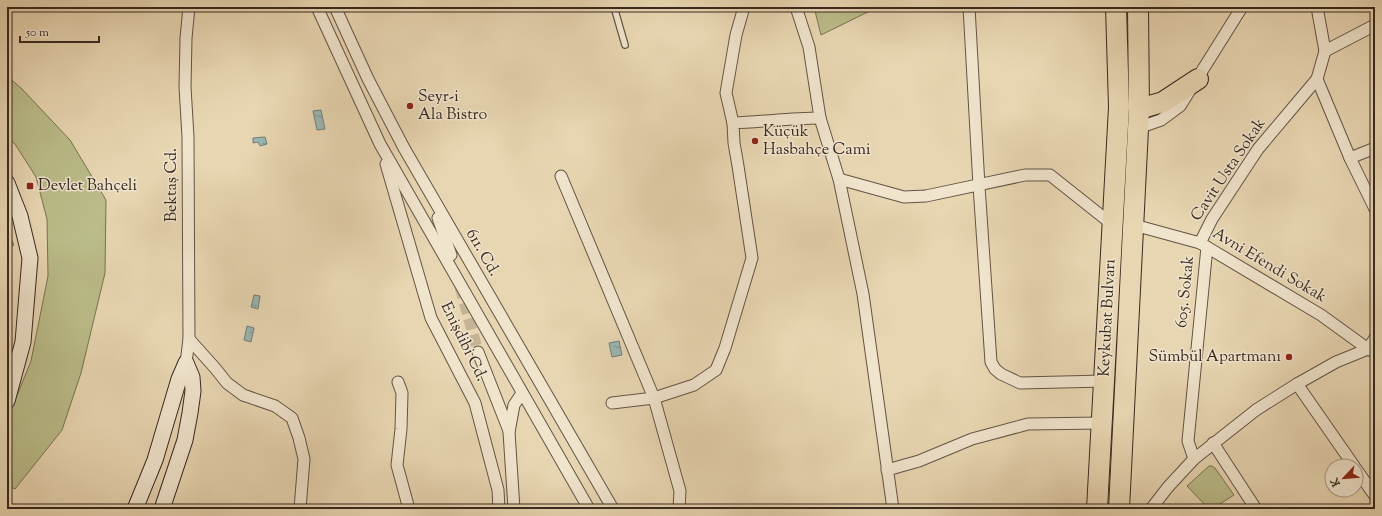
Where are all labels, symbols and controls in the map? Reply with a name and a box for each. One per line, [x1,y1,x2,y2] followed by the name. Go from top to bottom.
[20,18,99,44] scale bar
[25,24,49,42] text: 50 m
[418,86,488,127] place label: Seyr-i Ala Bistro
[405,101,415,111] marker: Seyr-i Ala Bistro
[1186,114,1272,226] street label: Cavit Usta Sokak
[763,121,871,162] place label: Küçük Hasbahçe Cami
[750,136,760,146] marker: Küçük Hasbahçe Cami
[161,148,184,222] street label: Bektaş Cd.
[38,175,137,198] place label: Devlet Bahçeli
[25,181,35,191] marker: Devlet Bahçeli
[1208,223,1331,309] street label: Avni Efendi Sokak
[459,225,505,281] street label: 611. Cd.
[1171,255,1201,329] street label: 605. Sokak
[1093,258,1123,378] street label: Keykubat Bulvarı
[434,298,492,386] street label: Enişdibi Cd.
[1148,346,1281,369] place label: Sümbül Apartmanı
[1284,352,1294,362] marker: Sümbül Apartmanı
[1324,458,1364,498] north arrow
[1327,475,1345,490] text: K

